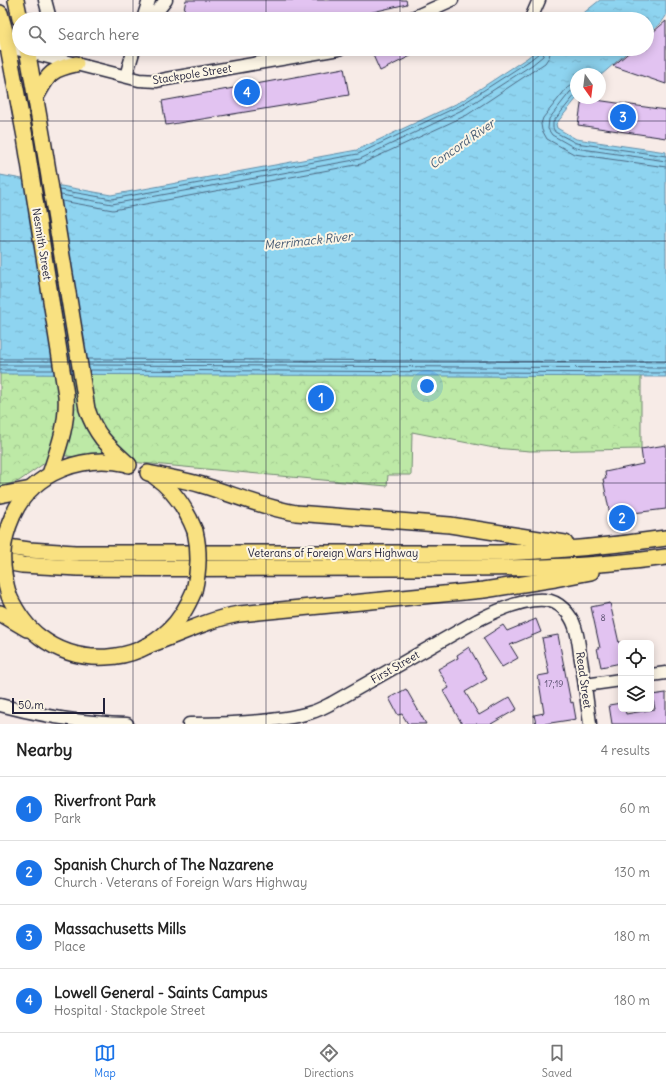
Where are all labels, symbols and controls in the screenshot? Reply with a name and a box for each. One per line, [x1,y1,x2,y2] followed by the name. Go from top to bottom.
[12,12,654,56] search box
[26,23,48,45] icon: search
[58,25,139,44] text: Search here
[151,61,233,87] street label: Stackpole Street
[570,68,606,104] north arrow
[234,77,260,107] pin: 4
[610,102,636,132] pin: 3
[426,114,499,172] water label: Concord River
[29,207,55,281] street label: Nesmith Street
[263,228,355,253] water label: Merrimack River
[417,376,437,396] your location
[308,383,334,413] pin: 1
[609,503,635,533] pin: 2
[248,546,418,560] street label: Veterans of Foreign Wars Highway
[600,612,606,623] house number: 8
[618,640,654,712] map controls
[618,640,654,676] button: locate
[368,647,422,687] street label: First Street
[573,651,595,710] street label: Read Street
[618,676,654,712] button: layers
[545,678,563,689] house number: 17;19
[12,696,105,715] scale bar
[18,698,44,712] text: 50 m
[16,739,72,761] text: Nearby
[601,742,650,759] text: 4 results
[54,791,156,810] text: Riverfront Park
[26,800,32,817] text: 1
[619,800,650,817] text: 60 m
[54,810,81,827] text: Park
[54,855,274,874] text: Spanish Church of The Nazarene
[25,864,33,881] text: 2
[614,864,650,881] text: 130 m
[54,874,307,891] text: Church · Veterans of Foreign Wars Highway
[54,919,186,938] text: Massachusetts Mills
[25,928,33,945] text: 3
[614,928,650,945] text: 180 m
[54,938,85,955] text: Place
[54,983,268,1002] text: Lowell General - Saints Campus
[25,992,33,1009] text: 4
[614,992,650,1009] text: 180 m
[54,1002,205,1019] text: Hospital · Stackpole Street
[94,1042,116,1080] tab: Map
[304,1042,354,1080] tab: Directions
[542,1042,572,1080] tab: Saved

